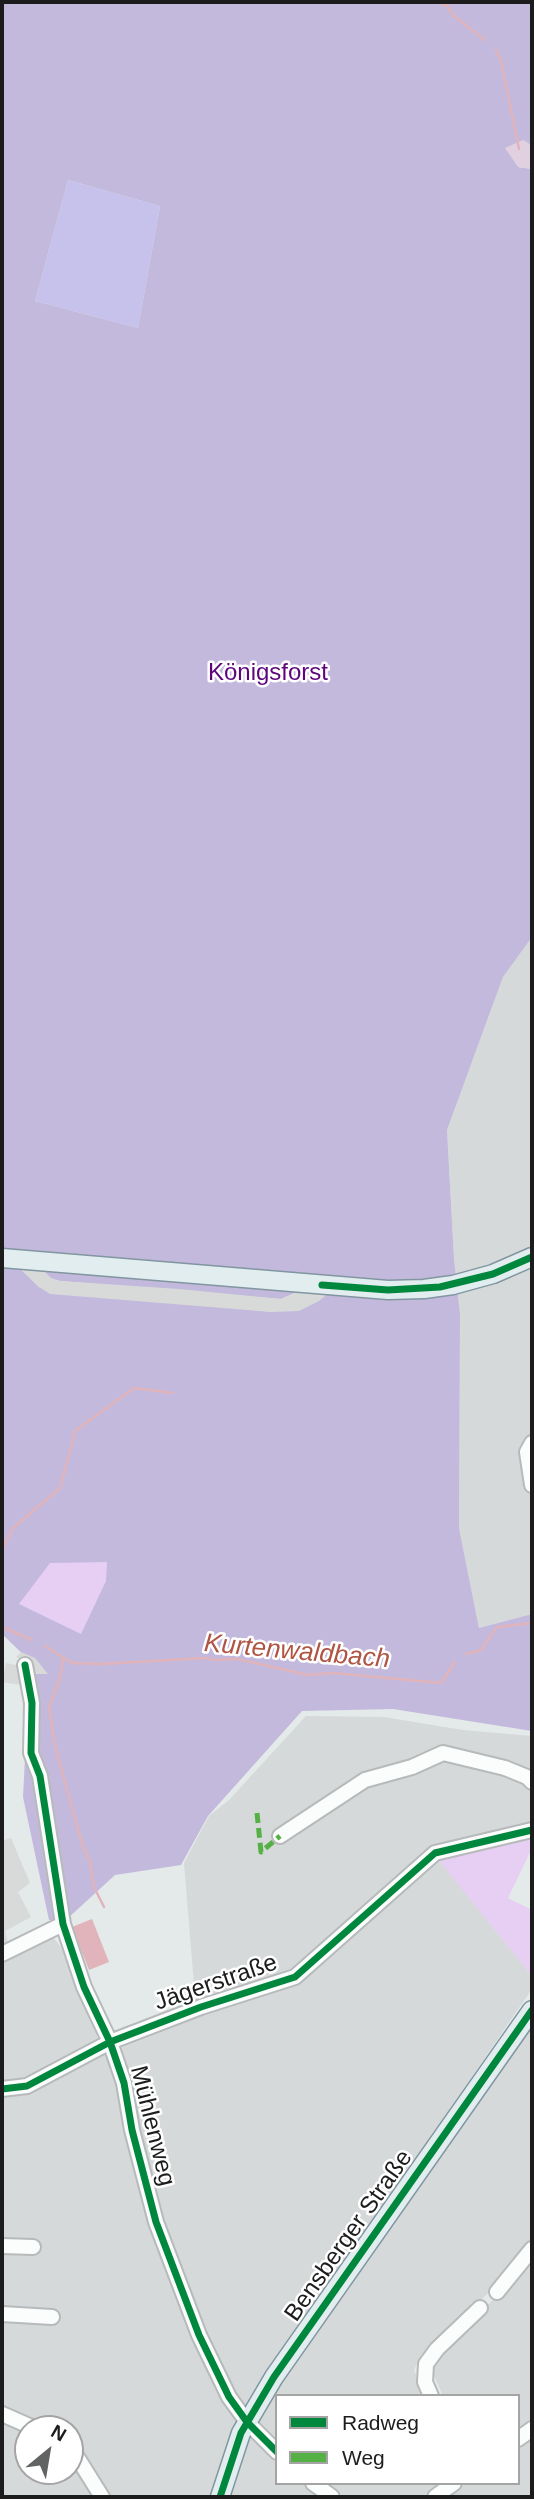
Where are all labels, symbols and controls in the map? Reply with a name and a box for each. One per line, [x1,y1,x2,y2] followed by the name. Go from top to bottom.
[208,659,328,687] park label: Königsforst
[203,1628,391,1676] water label: Kurtenwaldbach
[151,1949,281,2017] street label: Jägerstraße
[123,2063,181,2189] street label: Mühlenweg
[279,2145,419,2327] street label: Bensberger Straße
[275,2394,520,2485] legend
[342,2411,419,2434] text: Radweg
[14,2415,84,2485] north arrow
[48,2421,70,2446] text: N
[342,2446,385,2469] text: Weg

